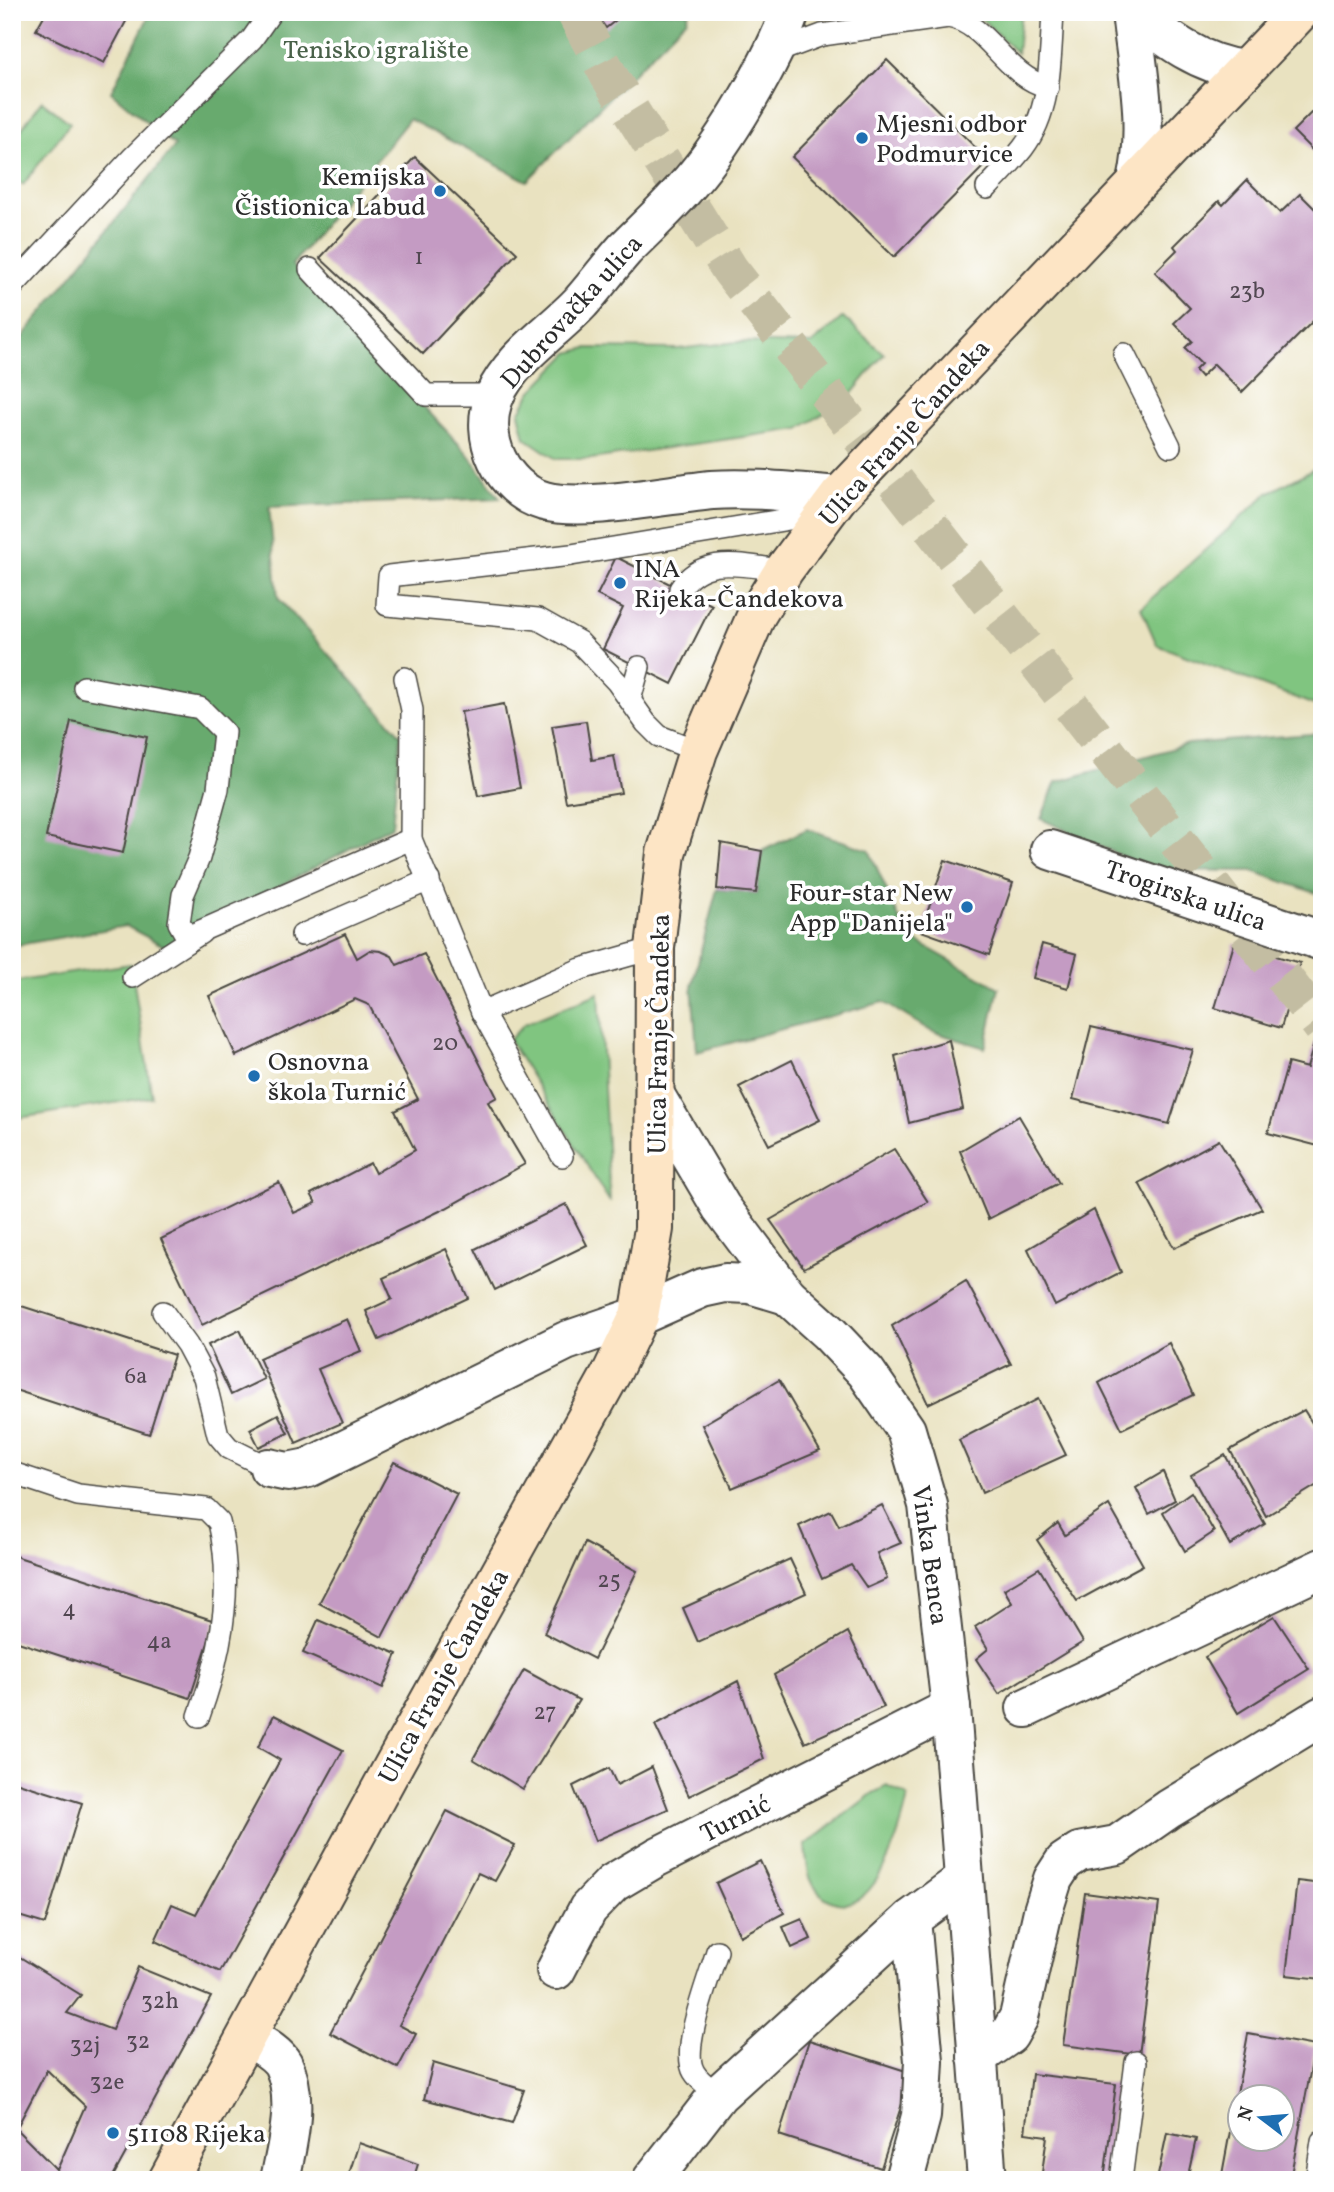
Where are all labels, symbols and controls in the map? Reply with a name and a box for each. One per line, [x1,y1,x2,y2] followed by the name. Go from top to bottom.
[283,33,469,69] park label: Tenisko igralište
[876,107,1027,173] place label: Mjesni odbor Podmurvice
[854,130,870,146] marker: Mjesni odbor Podmurvice
[235,160,426,226] place label: Kemijska Čistionica Labud
[432,183,448,199] marker: Kemijska Čistionica Labud
[493,227,652,398] street label: Dubrovačka ulica
[415,242,423,274] house number: 1
[1229,276,1265,308] house number: 23b
[812,332,999,535] street label: Ulica Franje Čandeka
[634,552,844,618] place label: INA Rijeka-Čandekova
[612,575,628,591] marker: INA Rijeka-Čandekova
[1100,852,1271,941] street label: Trogirska ulica
[789,876,953,942] place label: Four-star New App "Danijela"
[959,899,975,915] marker: Four-star New App "Danijela"
[640,913,680,1155] street label: Ulica Franje Čandeka
[432,1028,458,1060] house number: 20
[268,1045,406,1111] place label: Osnovna škola Turnić
[246,1068,262,1084] marker: Osnovna škola Turnić
[124,1361,148,1393] house number: 6a
[901,1483,957,1628] street label: Vinka Benca
[371,1563,519,1791] street label: Ulica Franje Čandeka
[597,1565,621,1597] house number: 25
[62,1594,76,1626] house number: 4
[146,1626,172,1658] house number: 4a
[534,1697,556,1729] house number: 27
[695,1787,777,1853] street label: Turnić
[141,1986,179,2018] house number: 32h
[126,2026,150,2058] house number: 32
[70,2030,100,2062] house number: 32j
[89,2067,125,2099] house number: 32e
[1226,2084,1296,2154] north arrow
[1232,2103,1261,2124] text: N
[127,2117,266,2153] place label: 51108 Rijeka
[105,2125,121,2141] marker: 51108 Rijeka

